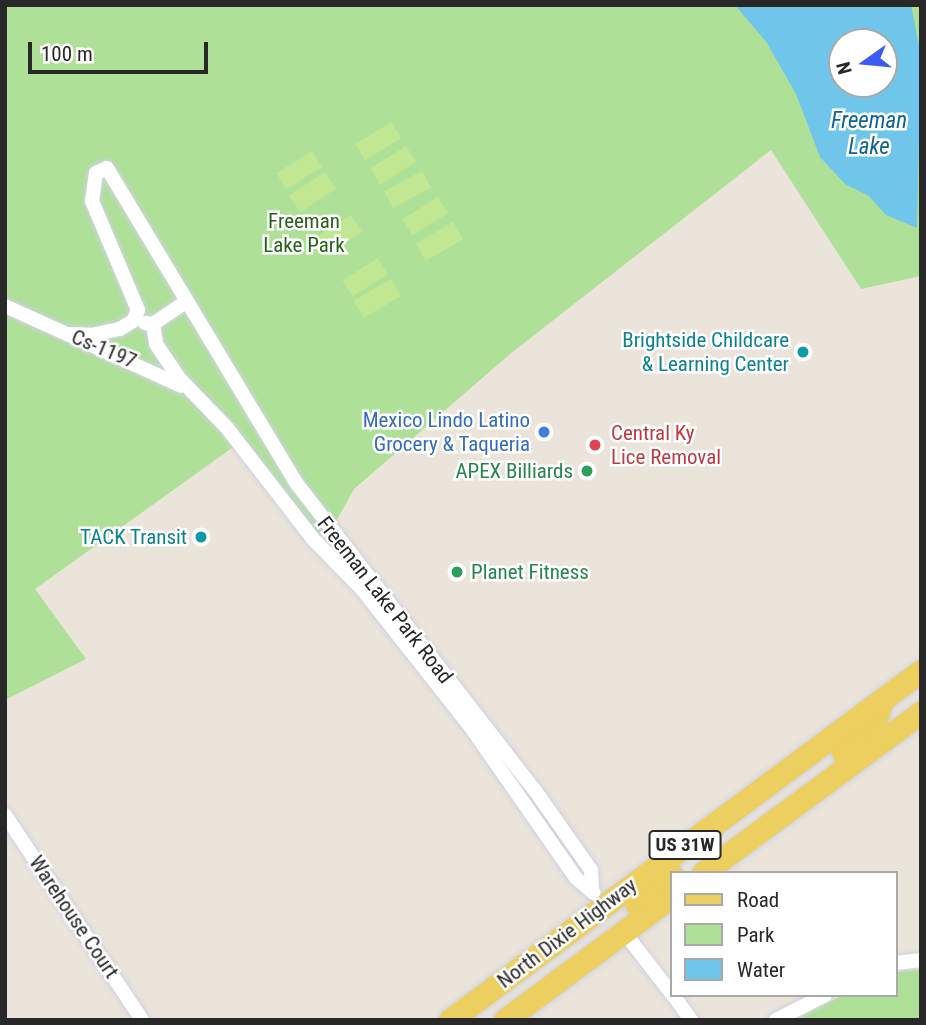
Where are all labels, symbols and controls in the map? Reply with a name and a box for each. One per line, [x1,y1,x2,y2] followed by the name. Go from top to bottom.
[32,28,212,72] scale bar
[828,28,898,98] north arrow
[41,42,93,66] text: 100 m
[832,59,857,77] text: N
[831,107,907,161] water label: Freeman Lake
[263,208,345,258] park label: Freeman Lake Park
[68,324,140,374] street label: Cs-1197
[622,327,789,377] place label: Brightside Childcare & Learning Center
[795,344,811,360] marker: Brightside Childcare & Learning Center
[363,407,530,457] place label: Mexico Lindo Latino Grocery & Taqueria
[611,420,721,470] place label: Central Ky Lice Removal
[536,424,552,440] marker: Mexico Lindo Latino Grocery & Taqueria
[585,435,605,455] marker: Central Ky Lice Removal
[455,458,573,484] place label: APEX Billiards
[579,463,595,479] marker: APEX Billiards
[312,511,458,689] street label: Freeman Lake Park Road
[80,524,187,550] place label: TACK Transit
[193,529,209,545] marker: TACK Transit
[471,559,589,585] place label: Planet Fitness
[449,564,465,580] marker: Planet Fitness
[648,830,722,860] road number: US 31W
[24,851,124,983] street label: Warehouse Court
[670,871,898,997] legend
[492,872,642,994] street label: North Dixie Highway
[737,888,779,912] text: Road
[737,923,774,947] text: Park
[737,958,785,982] text: Water

